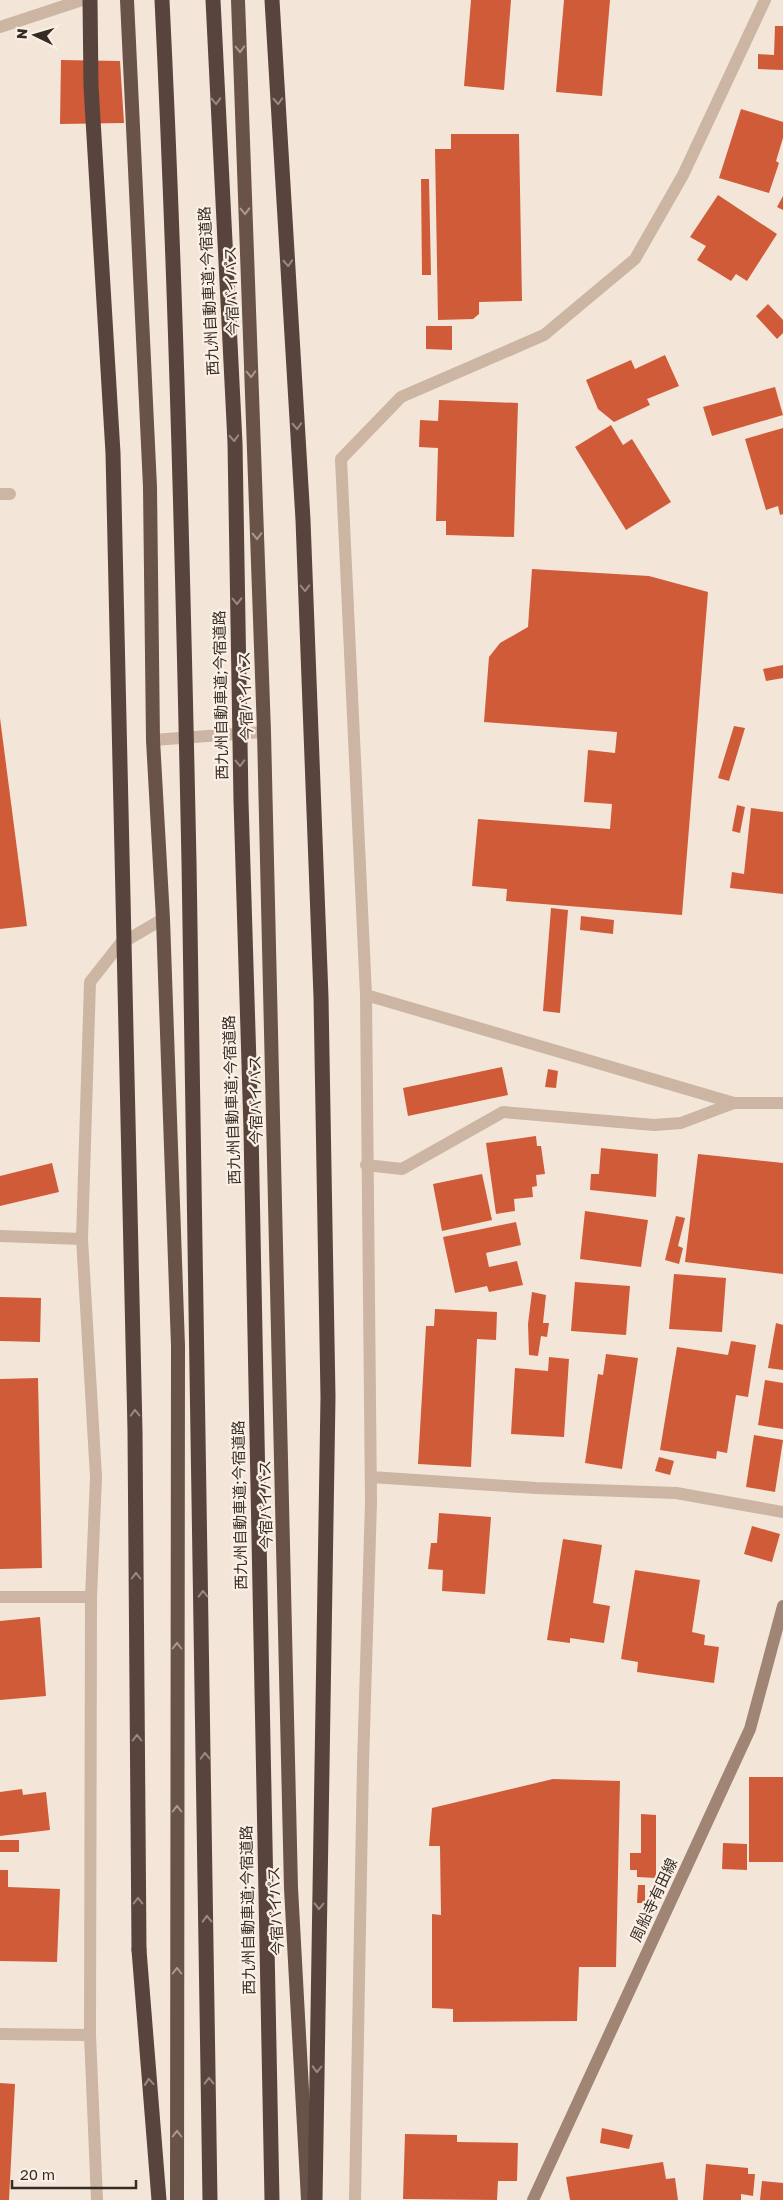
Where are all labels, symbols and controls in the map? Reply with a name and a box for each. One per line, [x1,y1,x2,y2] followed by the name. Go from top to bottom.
[10,10,60,60] north arrow
[13,28,30,40] text: N
[234,45,245,53] one-way arrow
[211,97,222,105] one-way arrow
[273,97,284,105] one-way arrow
[195,206,221,376] street label: 西九州自動車道;今宿道路
[240,207,251,215] one-way arrow
[220,246,242,336] street label: 今宿バイパス
[282,260,293,268] one-way arrow
[246,370,256,378] one-way arrow
[292,422,303,430] one-way arrow
[229,434,240,442] one-way arrow
[251,532,262,540] one-way arrow
[300,584,311,592] one-way arrow
[232,597,242,605] one-way arrow
[210,610,230,780] street label: 西九州自動車道;今宿道路
[234,651,256,741] street label: 今宿バイパス
[235,760,245,767] one-way arrow
[219,1015,243,1185] street label: 西九州自動車道;今宿道路
[245,1055,265,1145] street label: 今宿バイパス
[130,1409,140,1417] one-way arrow
[229,1420,249,1590] street label: 西九州自動車道;今宿道路
[255,1460,275,1550] street label: 今宿バイパス
[131,1572,141,1580] one-way arrow
[198,1590,208,1598] one-way arrow
[172,1642,182,1650] one-way arrow
[132,1734,142,1742] one-way arrow
[200,1752,210,1760] one-way arrow
[172,1805,182,1812] one-way arrow
[237,1825,257,1995] street label: 西九州自動車道;今宿道路
[626,1855,680,1944] street label: 周船寺有田線
[264,1866,286,1956] street label: 今宿バイパス
[133,1897,143,1904] one-way arrow
[314,1902,325,1910] one-way arrow
[202,1915,212,1922] one-way arrow
[172,1967,182,1975] one-way arrow
[312,2065,322,2073] one-way arrow
[144,2077,155,2085] one-way arrow
[203,2077,214,2085] one-way arrow
[172,2130,182,2138] one-way arrow
[12,2158,136,2190] scale bar
[20,2165,55,2183] text: 20 m

